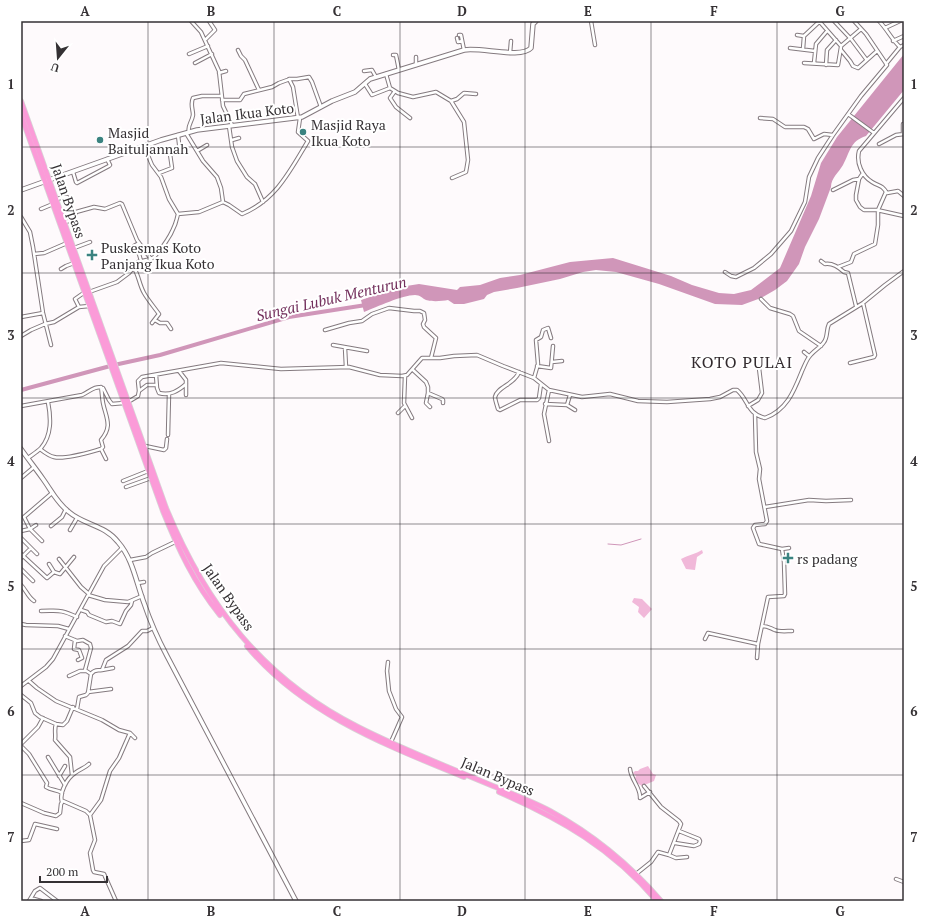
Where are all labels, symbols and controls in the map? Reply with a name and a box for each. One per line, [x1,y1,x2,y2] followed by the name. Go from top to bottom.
[80,2,90,20] text: A
[207,2,215,20] text: B
[333,2,341,20] text: C
[457,2,467,20] text: D
[584,2,592,20] text: E
[710,2,718,20] text: F
[835,2,845,20] text: G
[38,38,78,78] north arrow
[49,60,61,75] text: U
[7,75,15,93] text: 1
[910,75,918,93] text: 1
[199,98,295,128] street label: Jalan Ikua Koto
[311,115,386,150] place label: Masjid Raya Ikua Koto
[108,123,188,158] place label: Masjid Baituljannah
[298,127,308,137] marker: Masjid Raya Ikua Koto
[95,135,105,145] marker: Masjid Baituljannah
[47,161,91,241] street label: Jalan Bypass
[7,201,15,219] text: 2
[910,201,918,219] text: 2
[101,238,215,273] place label: Puskesmas Koto Panjang Ikua Koto
[86,249,98,261] marker: Puskesmas Koto Panjang Ikua Koto
[254,271,408,325] water label: Sungai Lubuk Menturun
[7,326,15,344] text: 3
[910,326,918,344] text: 3
[691,351,793,373] district label: KOTO PULAI
[7,452,15,470] text: 4
[910,452,918,470] text: 4
[797,549,858,568] place label: rs padang
[782,552,794,564] marker: rs padang
[199,560,259,634] street label: Jalan Bypass
[7,577,15,595] text: 5
[910,577,918,595] text: 5
[7,702,15,720] text: 6
[910,702,918,720] text: 6
[459,752,537,800] street label: Jalan Bypass
[7,828,15,846] text: 7
[910,828,918,846] text: 7
[40,858,107,884] scale bar
[46,864,79,879] text: 200 m
[80,902,90,920] text: A
[207,902,215,920] text: B
[333,902,341,920] text: C
[457,902,467,920] text: D
[584,902,592,920] text: E
[710,902,718,920] text: F
[835,902,845,920] text: G

